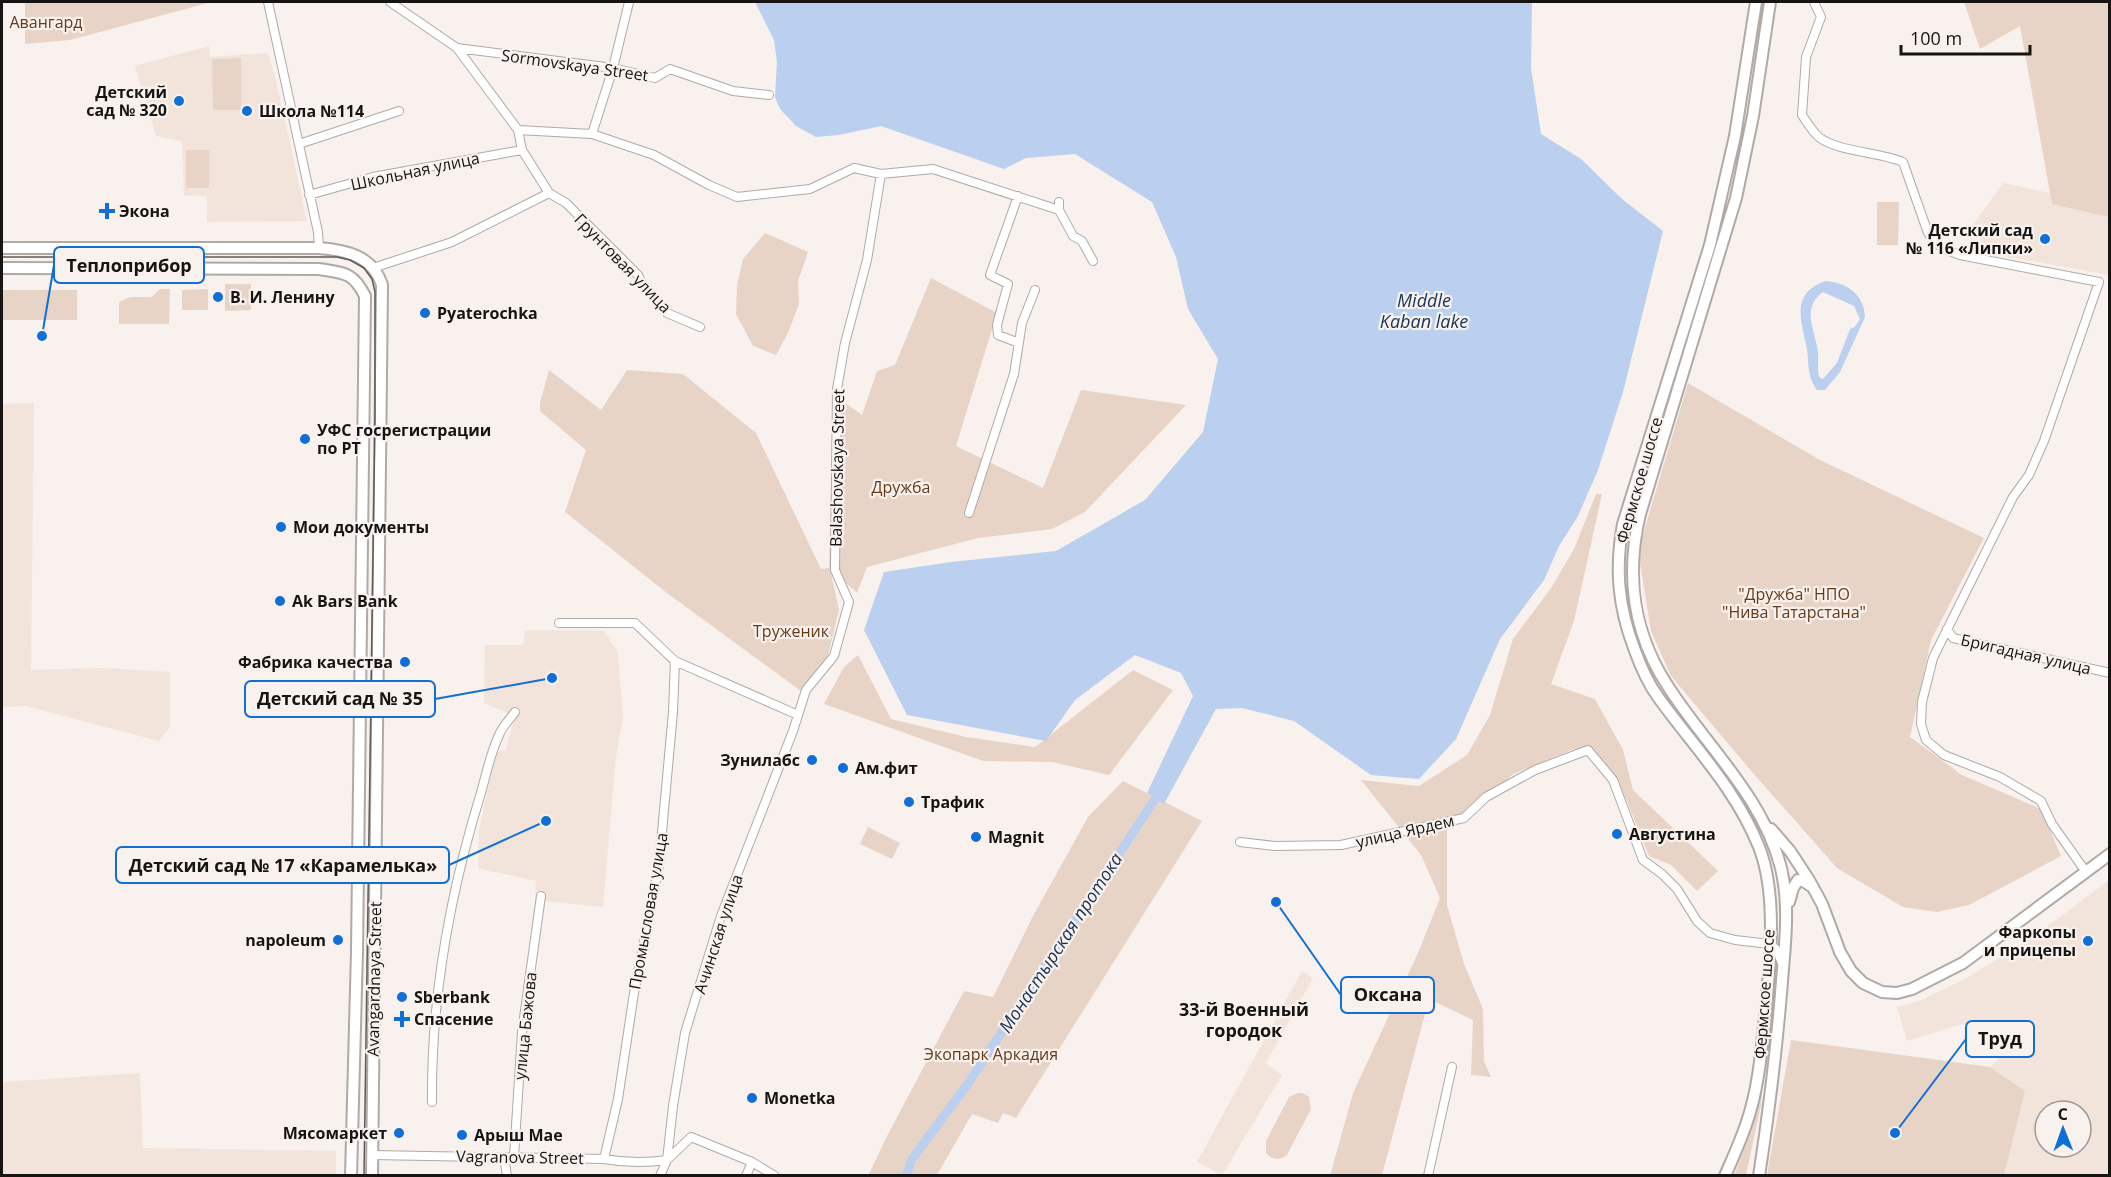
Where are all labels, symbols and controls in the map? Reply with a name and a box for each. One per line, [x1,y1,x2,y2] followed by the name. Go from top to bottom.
[9,11,83,33] park label: Авангард
[1901,18,2030,56] scale bar
[1910,26,1962,50] text: 100 m
[500,44,650,86] street label: Sormovskaya Street
[86,81,167,121] place label: Детский сад № 320
[172,94,186,108] marker: Детский сад № 320
[259,100,364,122] place label: Школа №114
[240,104,254,118] marker: Школа №114
[349,147,481,195] street label: Школьная улица
[119,200,170,222] place label: Экона
[100,204,114,218] marker: Экона
[570,208,676,318] street label: Грунтовая улица
[1906,219,2033,259] place label: Детский сад № 116 «Липки»
[2038,232,2052,246] marker: Детский сад № 116 «Липки»
[54,247,204,283] callout: Теплоприбор
[66,253,192,277] text: Теплоприбор
[230,286,335,308] place label: В. И. Ленину
[1380,288,1468,333] water label: Middle Kaban lake
[211,290,225,304] marker: В. И. Ленину
[437,302,538,324] place label: Pyaterochka
[418,306,432,320] marker: Pyaterochka
[825,389,849,547] street label: Balashovskaya Street
[1610,414,1668,546] street label: Фермское шоссе
[317,419,491,459] place label: УФС госрегистрации по РТ
[298,432,312,446] marker: УФС госрегистрации по РТ
[872,476,930,498] park label: Дружба
[293,516,429,538] place label: Мои документы
[274,520,288,534] marker: Мои документы
[1722,583,1866,623] park label: "Дружба" НПО "Нива Татарстана"
[292,590,398,612] place label: Ak Bars Bank
[273,594,287,608] marker: Ak Bars Bank
[753,620,830,642] park label: Труженик
[1959,628,2093,680] street label: Бригадная улица
[238,651,393,673] place label: Фабрика качества
[398,655,412,669] marker: Фабрика качества
[245,681,435,717] callout: Детский сад № 35
[257,686,423,710] text: Детский сад № 35
[720,749,800,771] place label: Зунилабс
[805,753,819,767] marker: Зунилабс
[855,757,918,779] place label: Ам.фит
[836,761,850,775] marker: Ам.фит
[921,791,985,813] place label: Трафик
[902,795,916,809] marker: Трафик
[1354,809,1456,853] street label: улица Ярдем
[1629,823,1716,845] place label: Августина
[988,826,1044,848] place label: Magnit
[1610,827,1624,841] marker: Августина
[969,830,983,844] marker: Magnit
[623,831,673,991] street label: Промысловая улица
[116,847,449,883] callout: Детский сад № 17 «Карамелька»
[993,848,1127,1037] water label: Монастырская протока
[129,853,437,877] text: Детский сад № 17 «Карамелька»
[688,872,748,996] street label: Ачинская улица
[362,901,386,1057] street label: Avangardnaya Street
[1984,921,2076,961] place label: Фаркопы и прицепы
[1748,928,1780,1060] street label: Фермское шоссе
[245,929,326,951] place label: napoleum
[331,933,345,947] marker: napoleum
[2081,934,2095,948] marker: Фаркопы и прицепы
[508,971,542,1081] street label: улица Бажова
[1341,977,1434,1013] callout: Оксана
[1354,982,1422,1006] text: Оксана
[414,986,490,1008] place label: Sberbank
[395,990,409,1004] marker: Sberbank
[1179,997,1309,1042] district label: 33-й Военный городок
[414,1008,494,1030] place label: Спасение
[395,1012,409,1026] marker: Спасение
[1966,1021,2034,1057] callout: Труд
[1978,1026,2022,1050] text: Труд
[924,1043,1058,1065] park label: Экопарк Аркадия
[764,1087,836,1109] place label: Monetka
[745,1091,759,1105] marker: Monetka
[2033,1099,2093,1159] north arrow
[2057,1103,2068,1125] text: С
[283,1122,387,1144] place label: Мясомаркет
[474,1124,563,1146] place label: Арыш Мае
[392,1126,406,1140] marker: Мясомаркет
[455,1128,469,1142] marker: Арыш Мае
[456,1145,584,1169] street label: Vagranova Street

